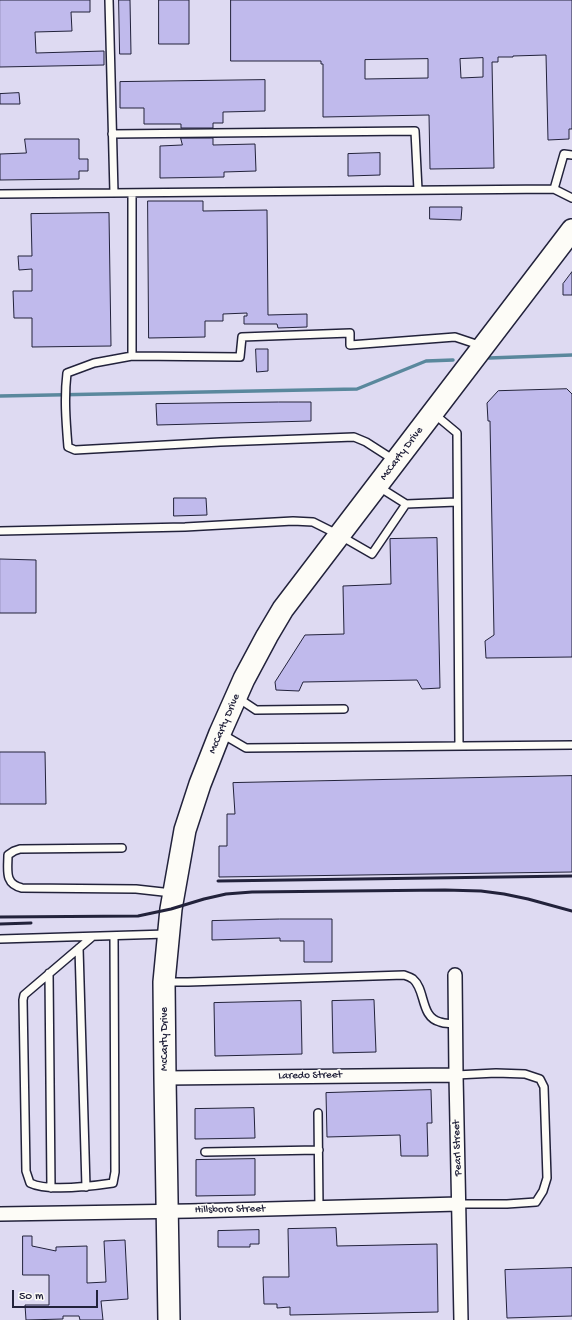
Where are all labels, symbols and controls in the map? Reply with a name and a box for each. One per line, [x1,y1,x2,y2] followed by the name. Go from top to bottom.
[378,425,426,483] street label: McCarty Drive
[206,692,244,756] street label: McCarty Drive
[158,1007,172,1071] street label: McCarty Drive
[278,1069,342,1083] street label: Laredo Street
[450,1120,466,1176] street label: Pearl Street
[195,1203,265,1217] street label: Hillsboro Street
[14,1282,100,1308] scale bar
[19,1290,44,1304] text: 50 m

